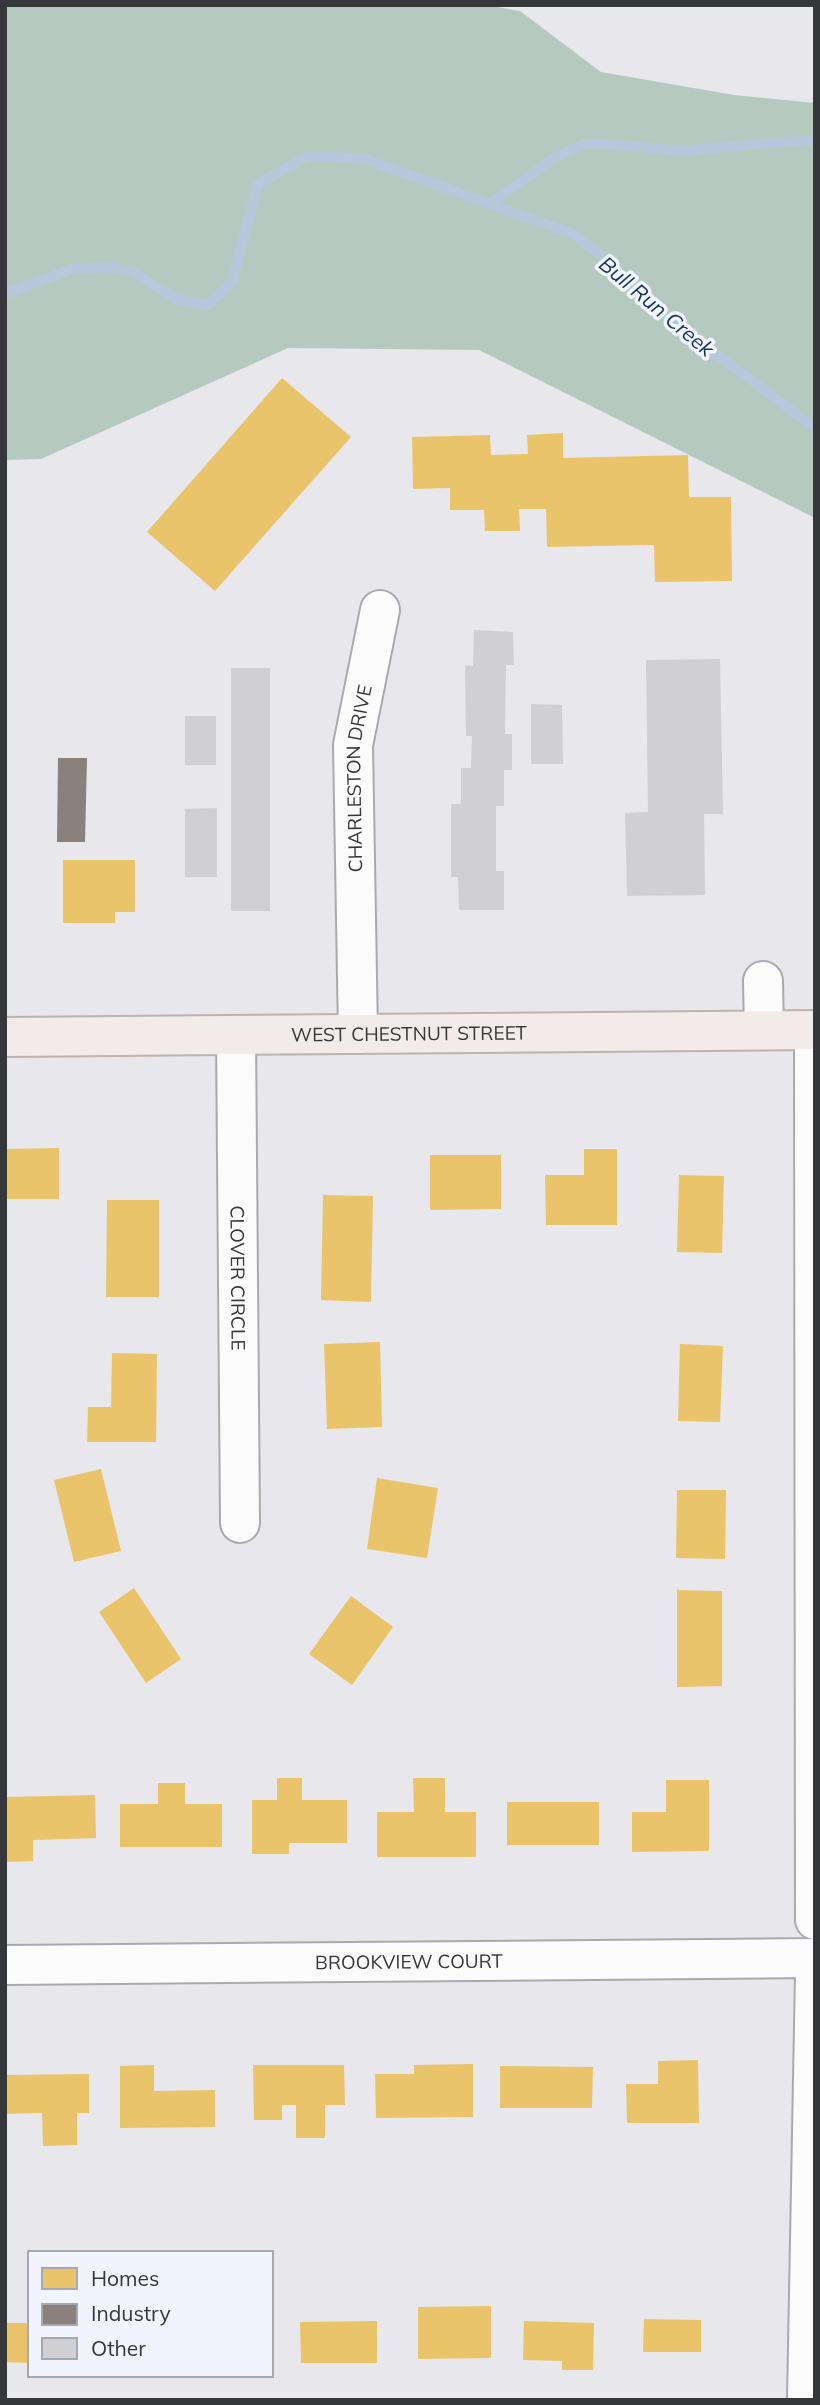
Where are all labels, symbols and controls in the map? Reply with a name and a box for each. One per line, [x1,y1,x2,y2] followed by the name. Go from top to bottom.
[594,250,721,362] water label: Bull Run Creek
[341,682,377,873] street label: CHARLESTON DRIVE
[291,1020,528,1047] street label: WEST CHESTNUT STREET
[225,1205,251,1351] street label: CLOVER CIRCLE
[315,1949,504,1974] street label: BROOKVIEW COURT
[28,2251,273,2377] legend
[91,2265,159,2291] text: Homes
[91,2300,171,2326] text: Industry
[91,2335,146,2361] text: Other

